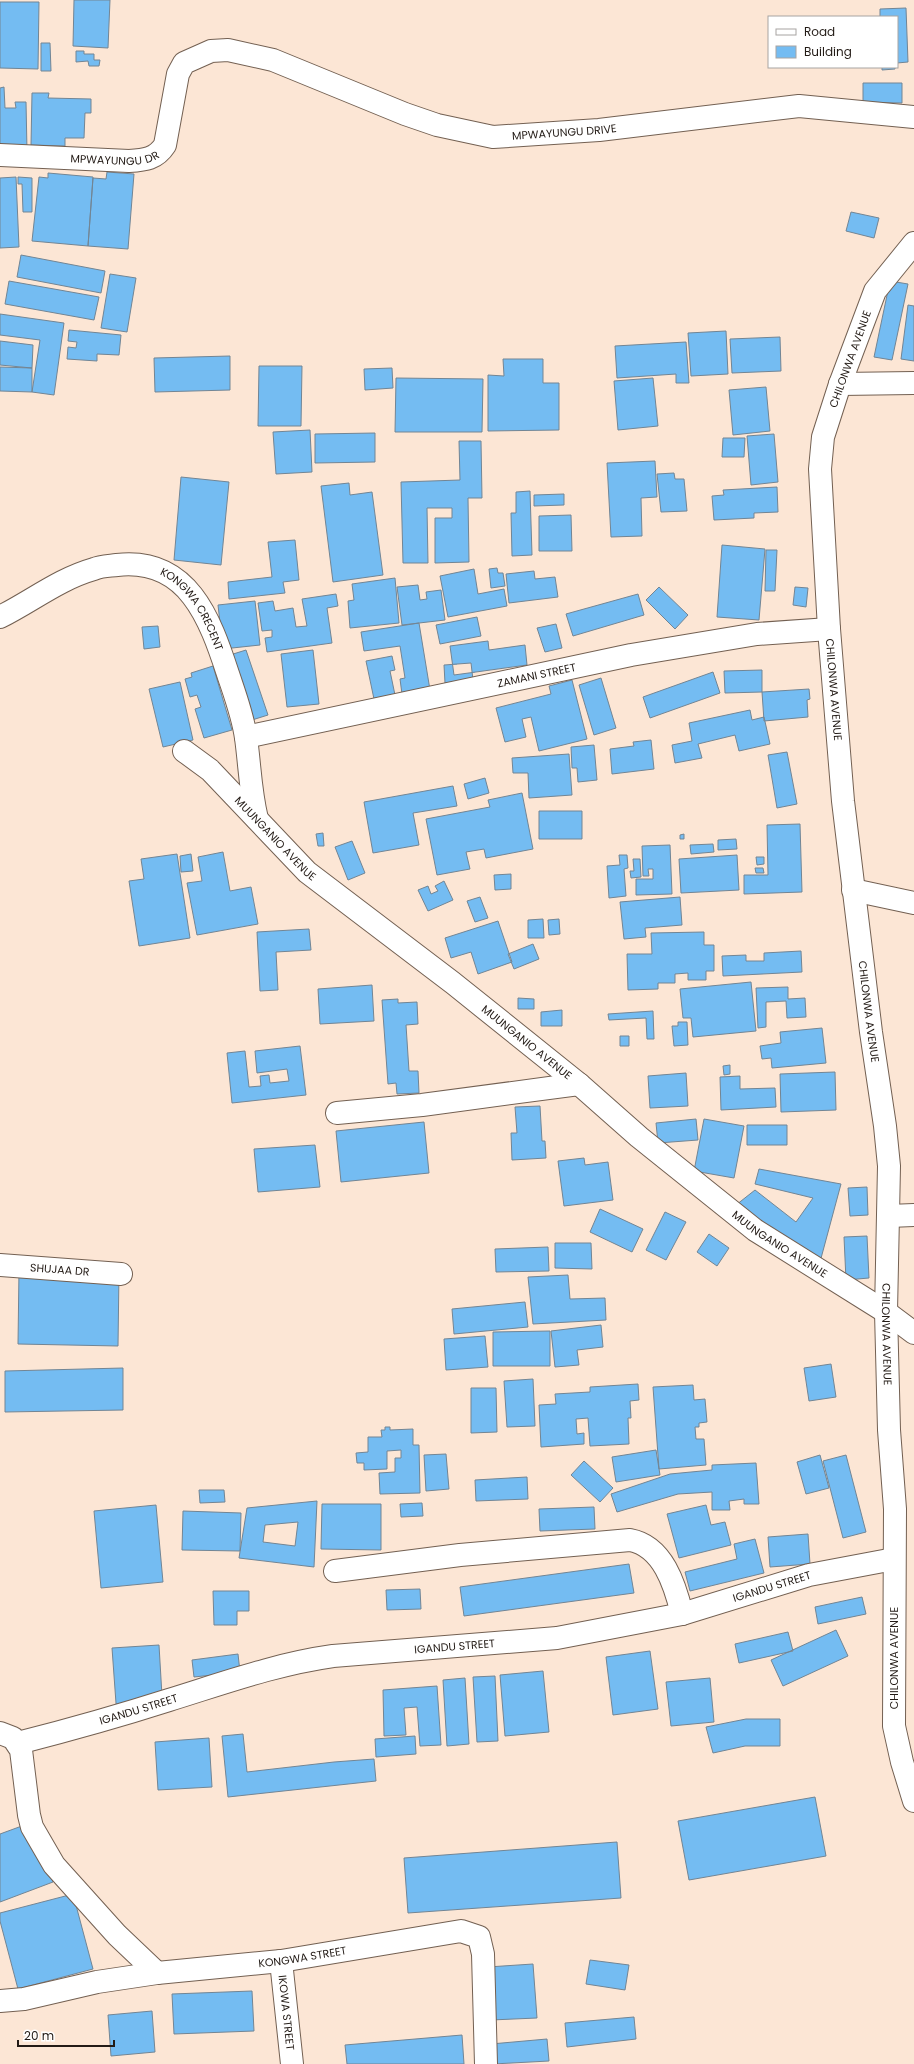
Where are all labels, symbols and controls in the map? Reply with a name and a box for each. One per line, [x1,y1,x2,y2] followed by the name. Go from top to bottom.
[768,16,898,68] legend
[804,23,835,40] text: Road
[804,43,852,60] text: Building
[511,120,617,144] street label: MPWAYUNGU DRIVE
[70,147,162,169] street label: MPWAYUNGU DR
[825,308,875,410] street label: CHILONWA AVENUE
[158,563,227,653] street label: KONGWA CRECENT
[822,638,846,741] street label: CHILONWA AVENUE
[496,659,577,691] street label: ZAMANI STREET
[231,793,320,884] street label: MUUNGANIO AVENUE
[854,960,883,1064] street label: CHILONWA AVENUE
[478,1001,575,1083] street label: MUUNGANIO AVENUE
[729,1207,831,1281] street label: MUUNGANIO AVENUE
[30,1259,90,1280] street label: SHUJAA DR
[878,1283,896,1386] street label: CHILONWA AVENUE
[731,1567,813,1606] street label: IGANDU STREET
[886,1607,902,1709] street label: CHILONWA AVENUE
[414,1635,496,1657] street label: IGANDU STREET
[97,1690,180,1729] street label: IGANDU STREET
[258,1942,348,1971] street label: KONGWA STREET
[275,1974,298,2051] street label: IKOWA STREET
[18,2022,114,2048] scale bar
[24,2027,54,2044] text: 20 m

